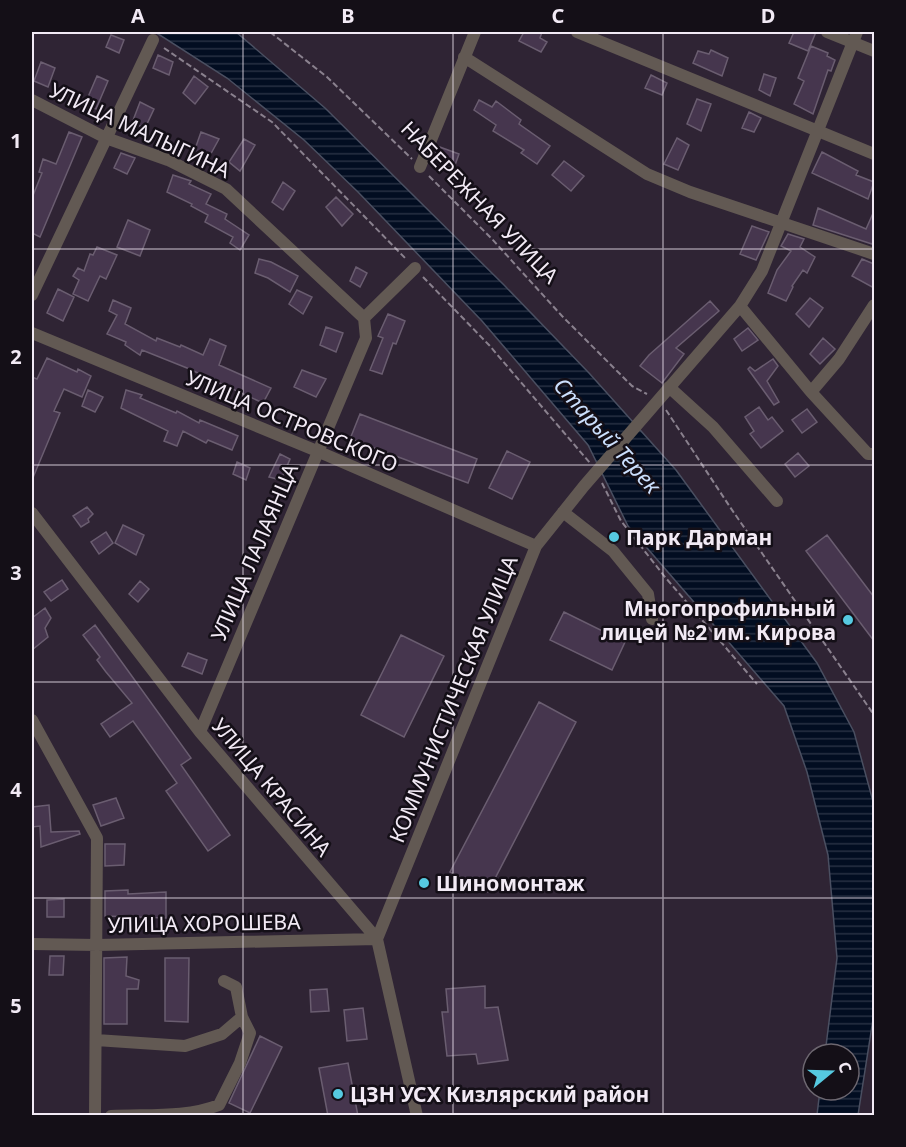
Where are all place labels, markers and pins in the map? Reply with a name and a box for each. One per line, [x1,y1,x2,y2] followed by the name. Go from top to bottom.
[626,523,772,551] place label: Парк Дарман
[607,530,621,544] marker: Парк Дарман
[601,594,836,646] place label: Многопрофильный лицей №2 им. Кирова
[841,613,855,627] marker: Многопрофильный лицей №2 им. Кирова
[436,869,585,897] place label: Шиномонтаж
[417,876,431,890] marker: Шиномонтаж
[350,1080,649,1108] place label: ЦЗН УСХ Кизлярский район
[331,1087,345,1101] marker: ЦЗН УСХ Кизлярский район

